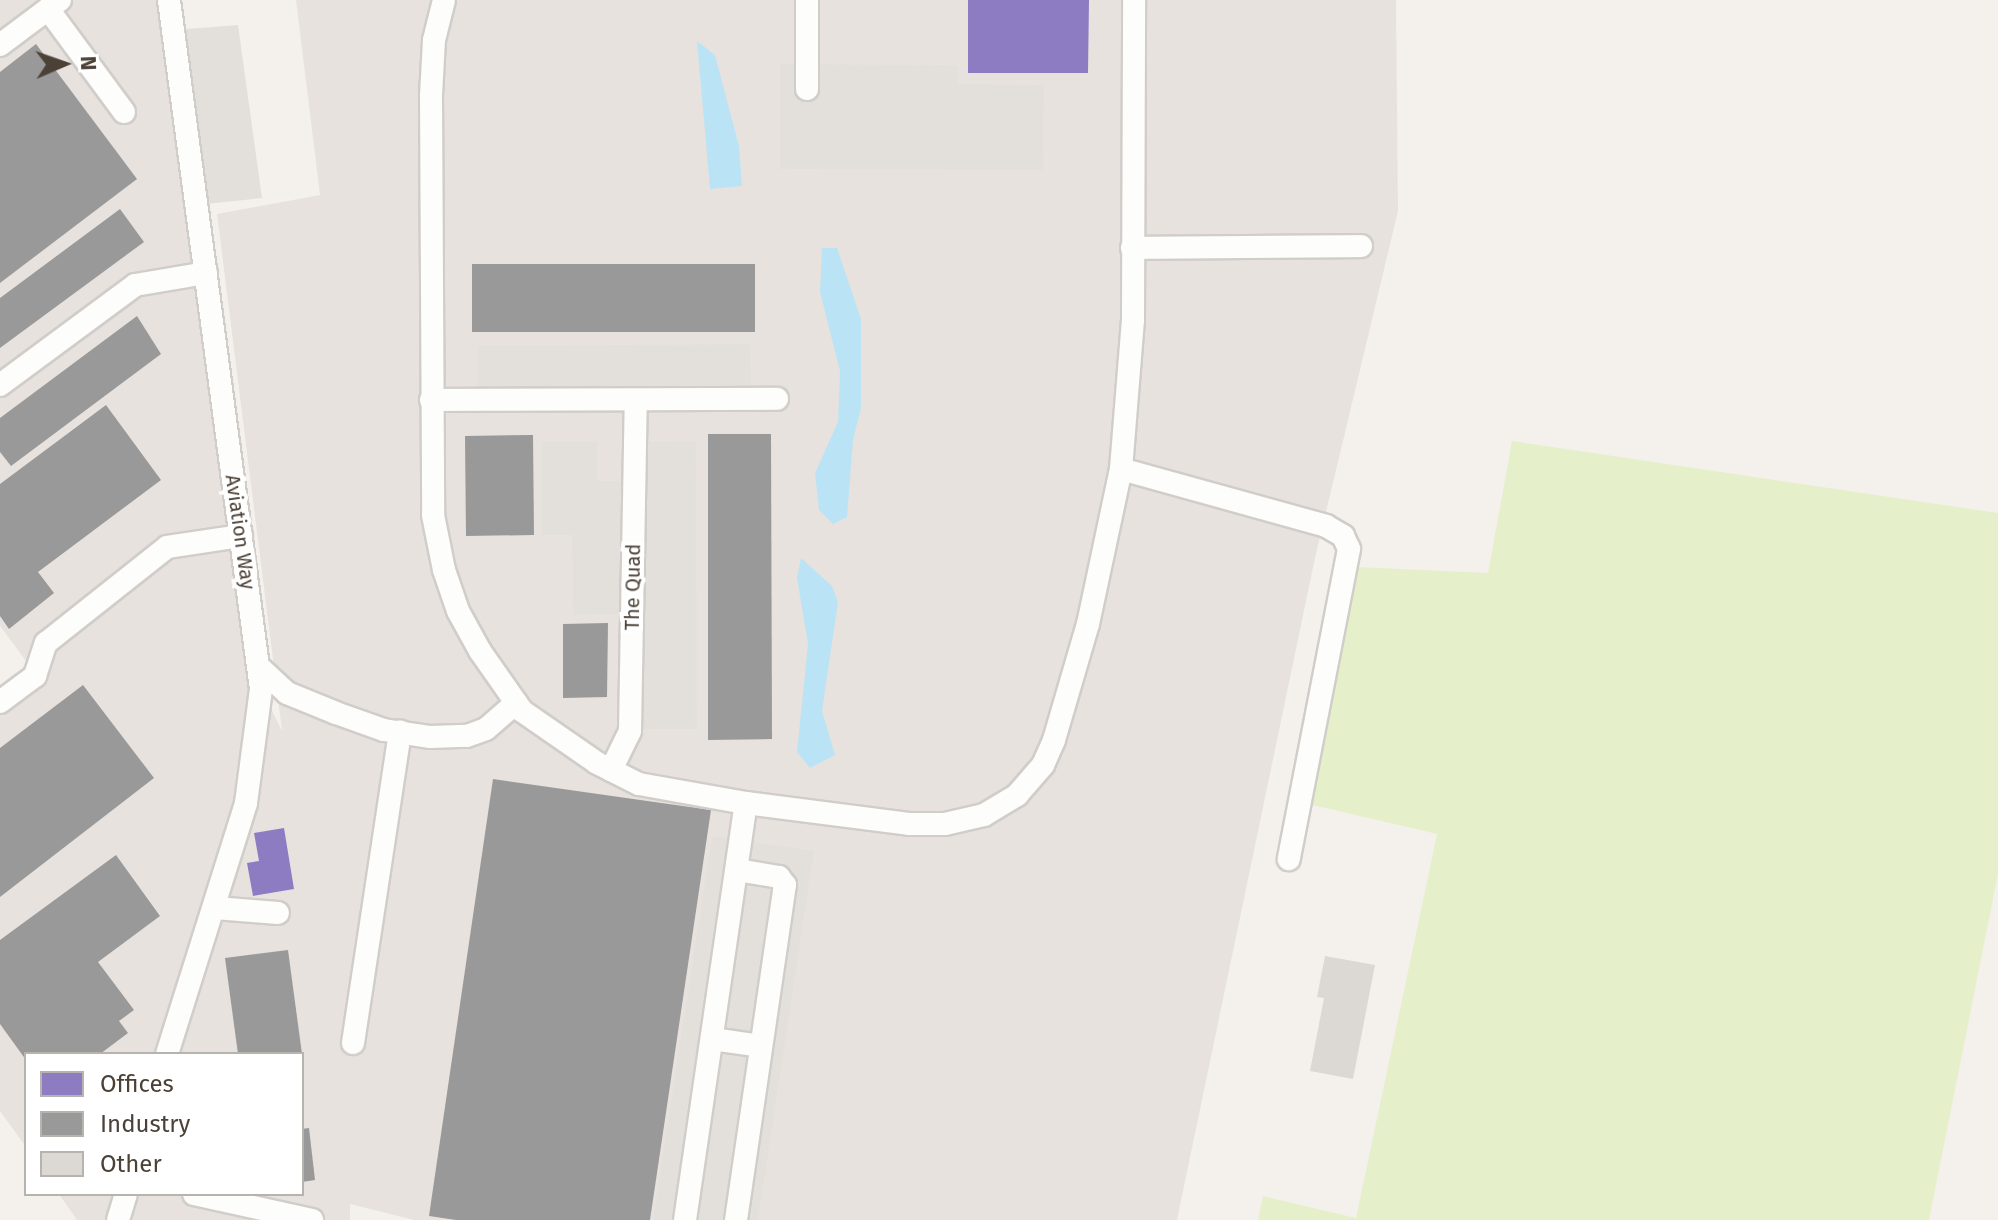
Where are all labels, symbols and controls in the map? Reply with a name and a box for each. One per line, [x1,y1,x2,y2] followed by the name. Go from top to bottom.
[24,24,104,104] north arrow
[75,55,102,71] text: N
[220,473,260,591] street label: Aviation Way
[620,544,646,630] street label: The Quad
[24,1052,304,1196] legend
[100,1070,174,1098] text: Offices
[100,1110,190,1138] text: Industry
[100,1150,162,1178] text: Other

